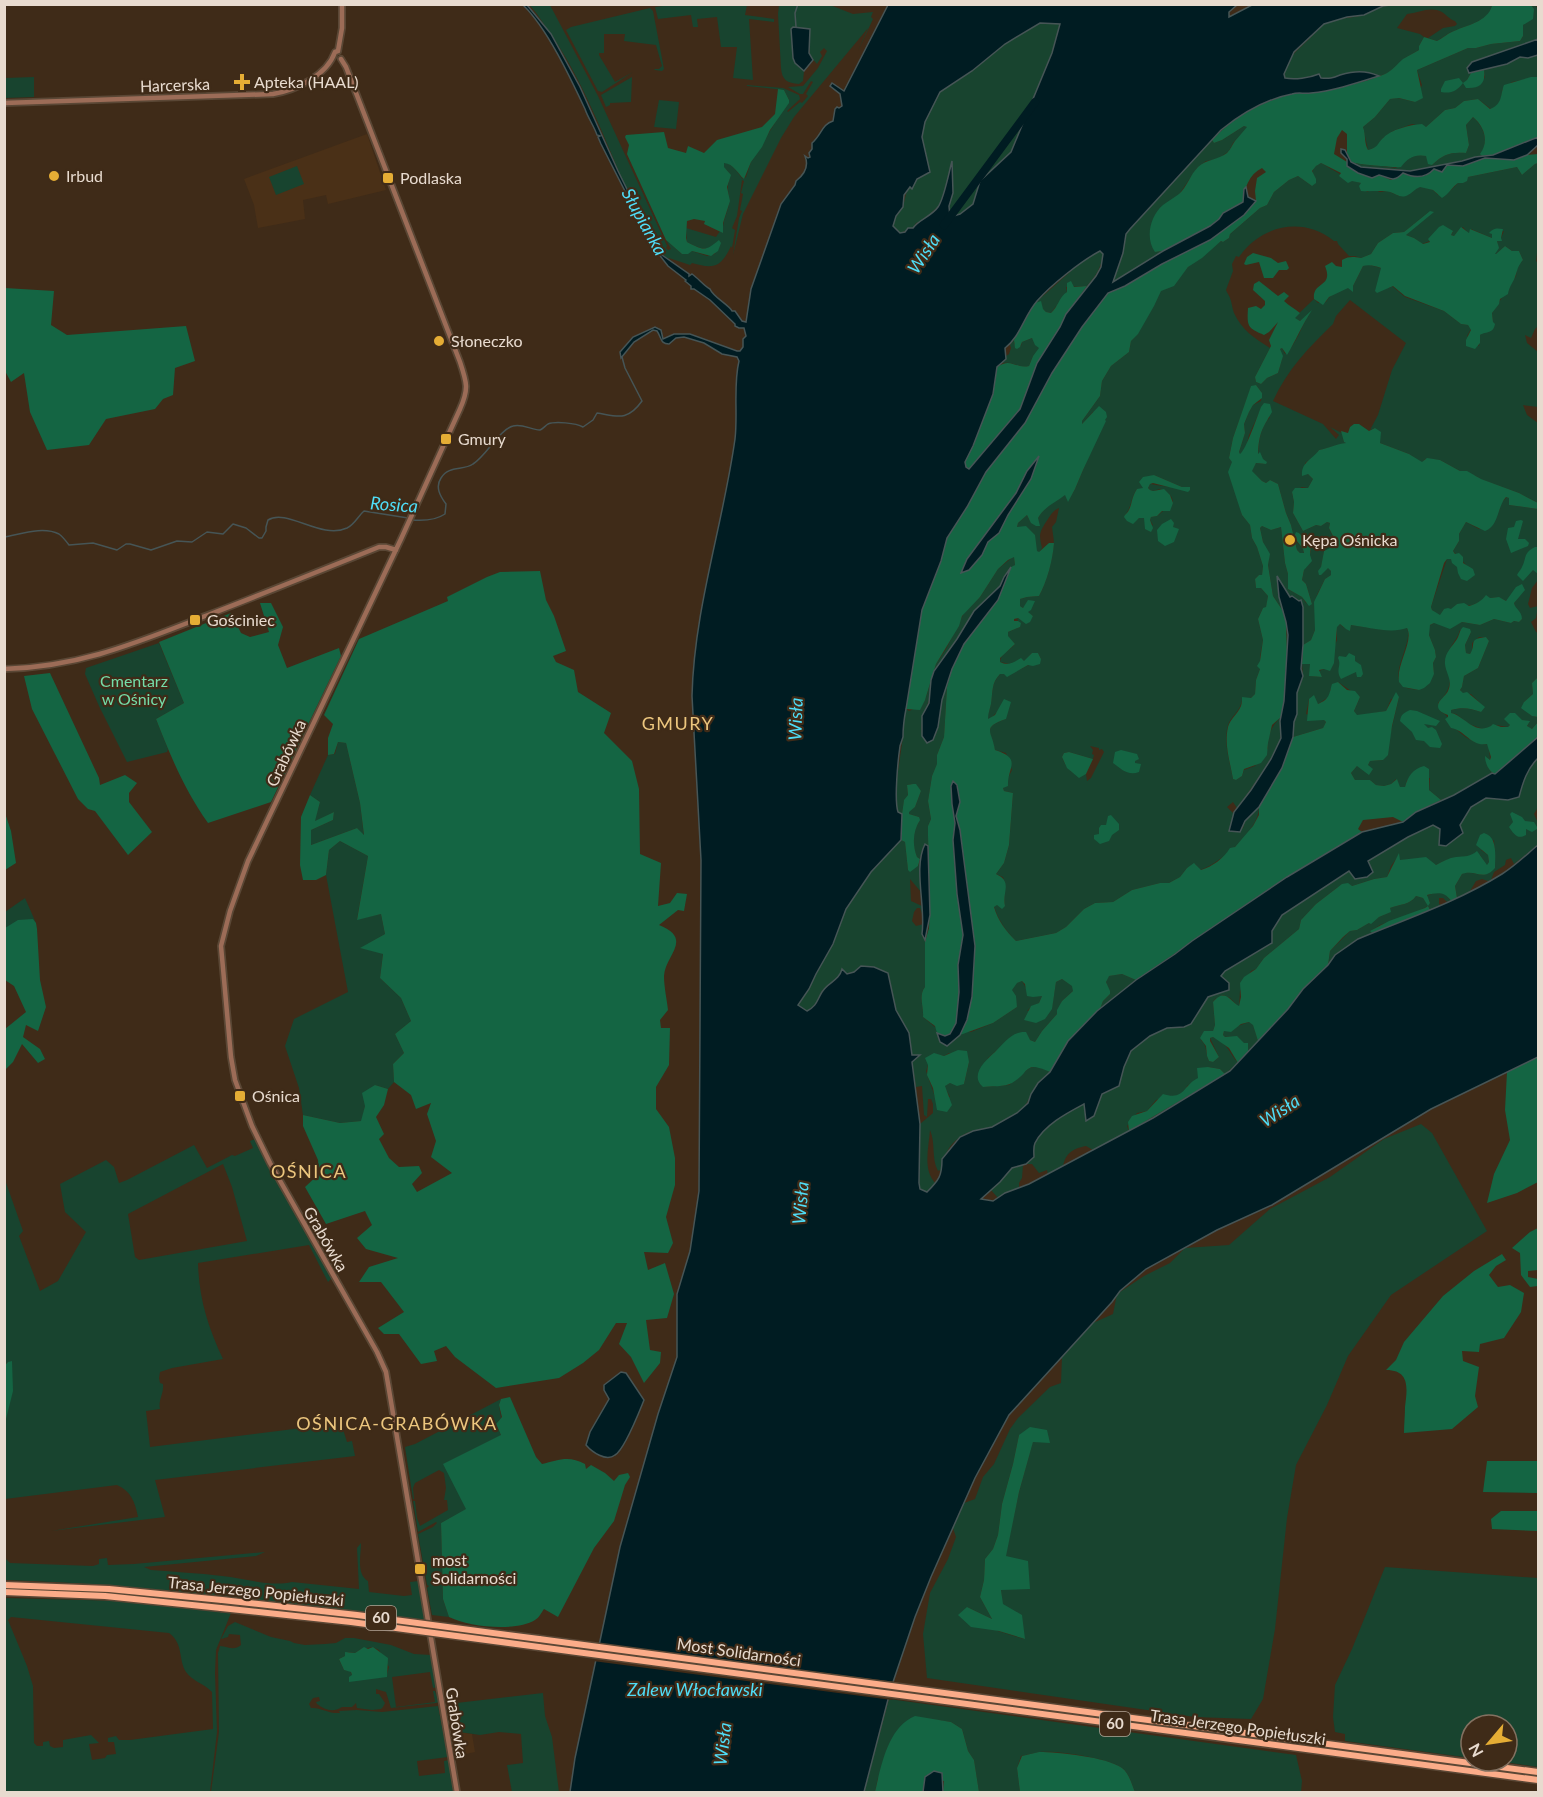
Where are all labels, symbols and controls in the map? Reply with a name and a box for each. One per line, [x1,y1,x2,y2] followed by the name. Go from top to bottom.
[254,72,359,91] place label: Apteka (HAAL)
[140,74,210,95] street label: Harcerska
[235,75,249,89] marker: Apteka (HAAL)
[66,166,103,185] place label: Irbud
[400,168,462,187] place label: Podlaska
[47,169,61,183] marker: Irbud
[381,171,395,185] marker: Podlaska
[617,184,672,259] water label: Słupianka
[902,229,944,277] water label: Wisła
[451,331,523,350] place label: Słoneczko
[432,334,446,348] marker: Słoneczko
[458,429,506,448] place label: Gmury
[439,432,453,446] marker: Gmury
[369,491,419,517] water label: Rosica
[1302,530,1398,549] place label: Kępa Ośnicka
[1283,533,1297,547] marker: Kępa Ośnicka
[207,610,275,629] place label: Gościniec
[188,613,202,627] marker: Gościniec
[100,671,168,708] park label: Cmentarz w Ośnicy
[783,697,807,741] water label: Wisła
[642,712,714,734] district label: GMURY
[262,716,309,789] street label: Grabówka
[252,1086,300,1105] place label: Ośnica
[233,1089,247,1103] marker: Ośnica
[1255,1089,1303,1131] water label: Wisła
[271,1160,347,1182] district label: OŚNICA
[787,1181,813,1225] water label: Wisła
[300,1203,353,1275] street label: Grabówka
[296,1412,498,1434] district label: OŚNICA-GRABÓWKA
[432,1550,516,1587] place label: most Solidarności
[413,1562,427,1576] marker: most Solidarności
[167,1572,345,1609] street label: Trasa Jerzego Popiełuszki
[366,1606,396,1630] road number: 60
[676,1633,802,1670] street label: Most Solidarności
[626,1678,763,1700] water label: Zalew Włocławski
[442,1686,472,1760] street label: Grabówka
[1149,1705,1327,1748] street label: Trasa Jerzego Popiełuszki
[1100,1712,1130,1736] road number: 60
[1459,1713,1519,1773] north arrow
[708,1721,736,1767] water label: Wisła
[1464,1741,1487,1761] text: N

